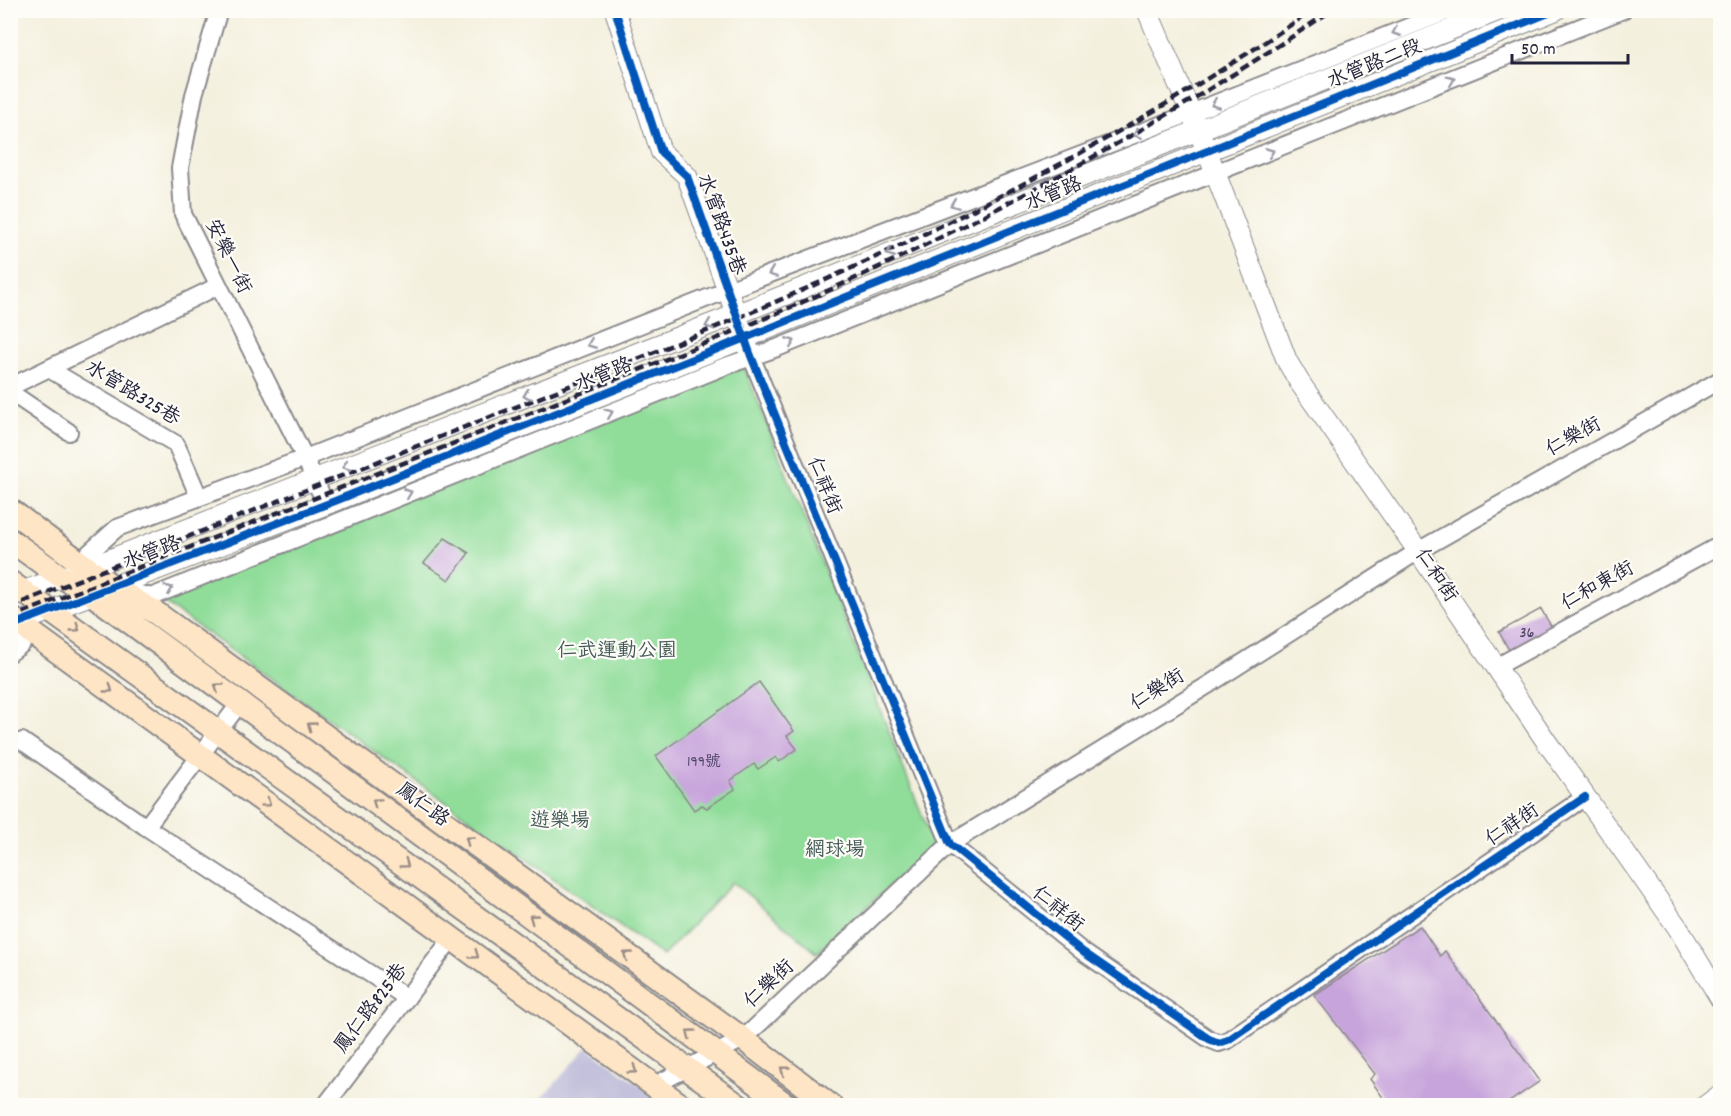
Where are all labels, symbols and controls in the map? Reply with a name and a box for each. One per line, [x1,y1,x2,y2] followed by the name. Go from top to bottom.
[1391,25,1402,37] one-way arrow
[1512,27,1628,65] scale bar
[1323,33,1427,97] street label: 水管路二段
[1521,38,1556,63] text: 50 m
[1445,74,1455,87] one-way arrow
[1210,97,1221,109] one-way arrow
[1132,127,1142,140] one-way arrow
[1263,147,1274,159] one-way arrow
[689,170,752,281] street label: 水管路435巷
[1021,170,1088,219] street label: 水管路
[950,197,961,209] one-way arrow
[197,215,257,299] street label: 安樂一街
[886,246,897,258] one-way arrow
[767,266,778,279] one-way arrow
[704,317,715,330] one-way arrow
[586,337,597,349] one-way arrow
[784,337,795,349] one-way arrow
[571,351,638,400] street label: 水管路
[79,354,186,434] street label: 水管路325巷
[523,388,534,400] one-way arrow
[603,408,614,420] one-way arrow
[1541,411,1607,465] street label: 仁樂街
[799,453,847,519] street label: 仁祥街
[341,458,351,471] one-way arrow
[402,488,413,500] one-way arrow
[119,530,186,578] street label: 水管路
[1407,543,1463,609] street label: 仁和街
[1556,555,1640,619] street label: 仁和東街
[162,584,173,596] one-way arrow
[69,621,80,632] one-way arrow
[1520,622,1535,645] house number: 36
[557,638,677,666] park label: 仁武運動公園
[1125,663,1191,719] street label: 仁樂街
[102,682,113,693] one-way arrow
[214,683,225,694] one-way arrow
[307,722,318,733] one-way arrow
[687,751,721,774] house number: 199號
[390,777,455,836] street label: 鳳仁路
[260,796,271,807] one-way arrow
[1480,798,1546,854] street label: 仁祥街
[371,799,382,810] one-way arrow
[530,808,590,836] park label: 遊樂場
[465,836,476,847] one-way arrow
[805,837,865,865] park label: 網球場
[398,857,409,868] one-way arrow
[1025,880,1089,940] street label: 仁祥街
[529,914,540,925] one-way arrow
[469,948,480,959] one-way arrow
[622,951,633,962] one-way arrow
[739,954,801,1016] street label: 仁樂街
[329,957,416,1060] street label: 鳳仁路825巷
[686,1029,697,1040] one-way arrow
[627,1063,638,1074] one-way arrow
[780,1066,791,1077] one-way arrow

